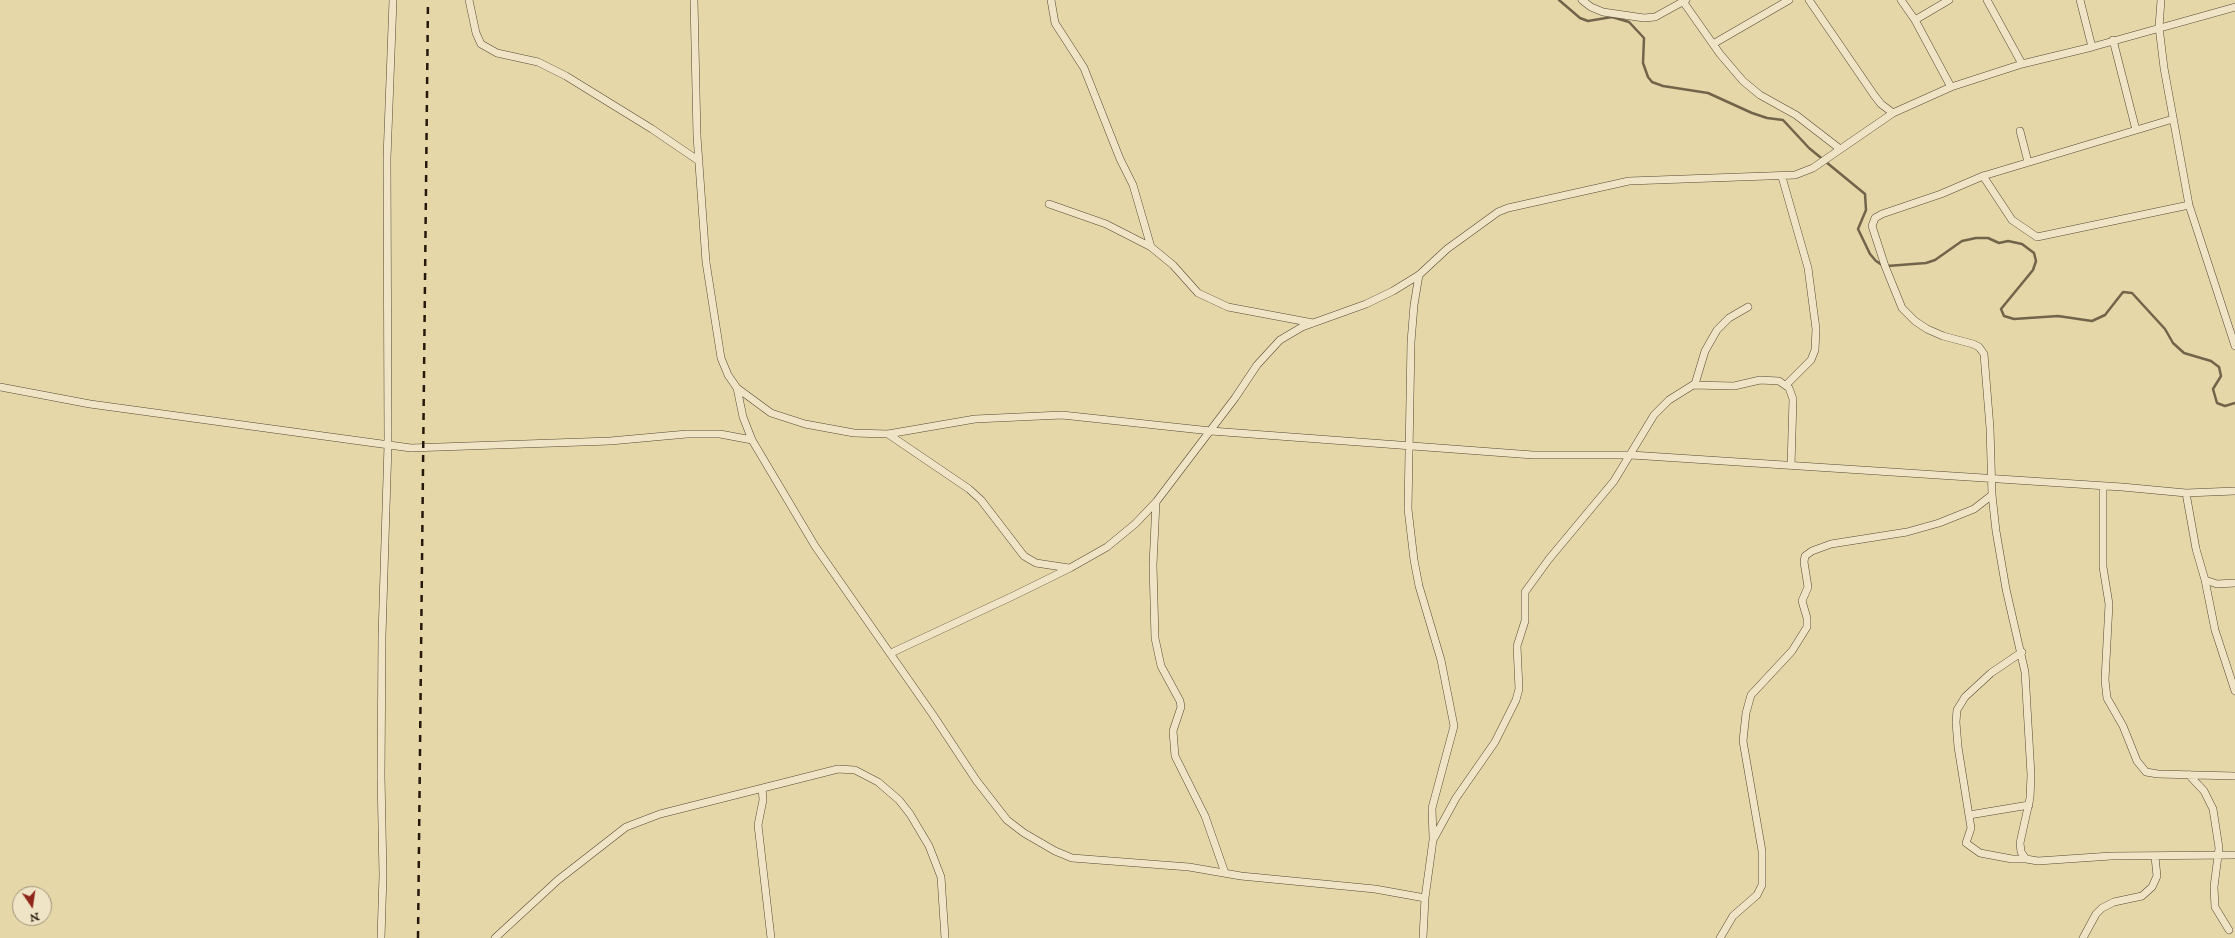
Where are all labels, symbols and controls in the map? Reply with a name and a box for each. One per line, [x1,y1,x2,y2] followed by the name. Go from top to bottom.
[12,886,52,926] north arrow
[28,909,41,925] text: N

